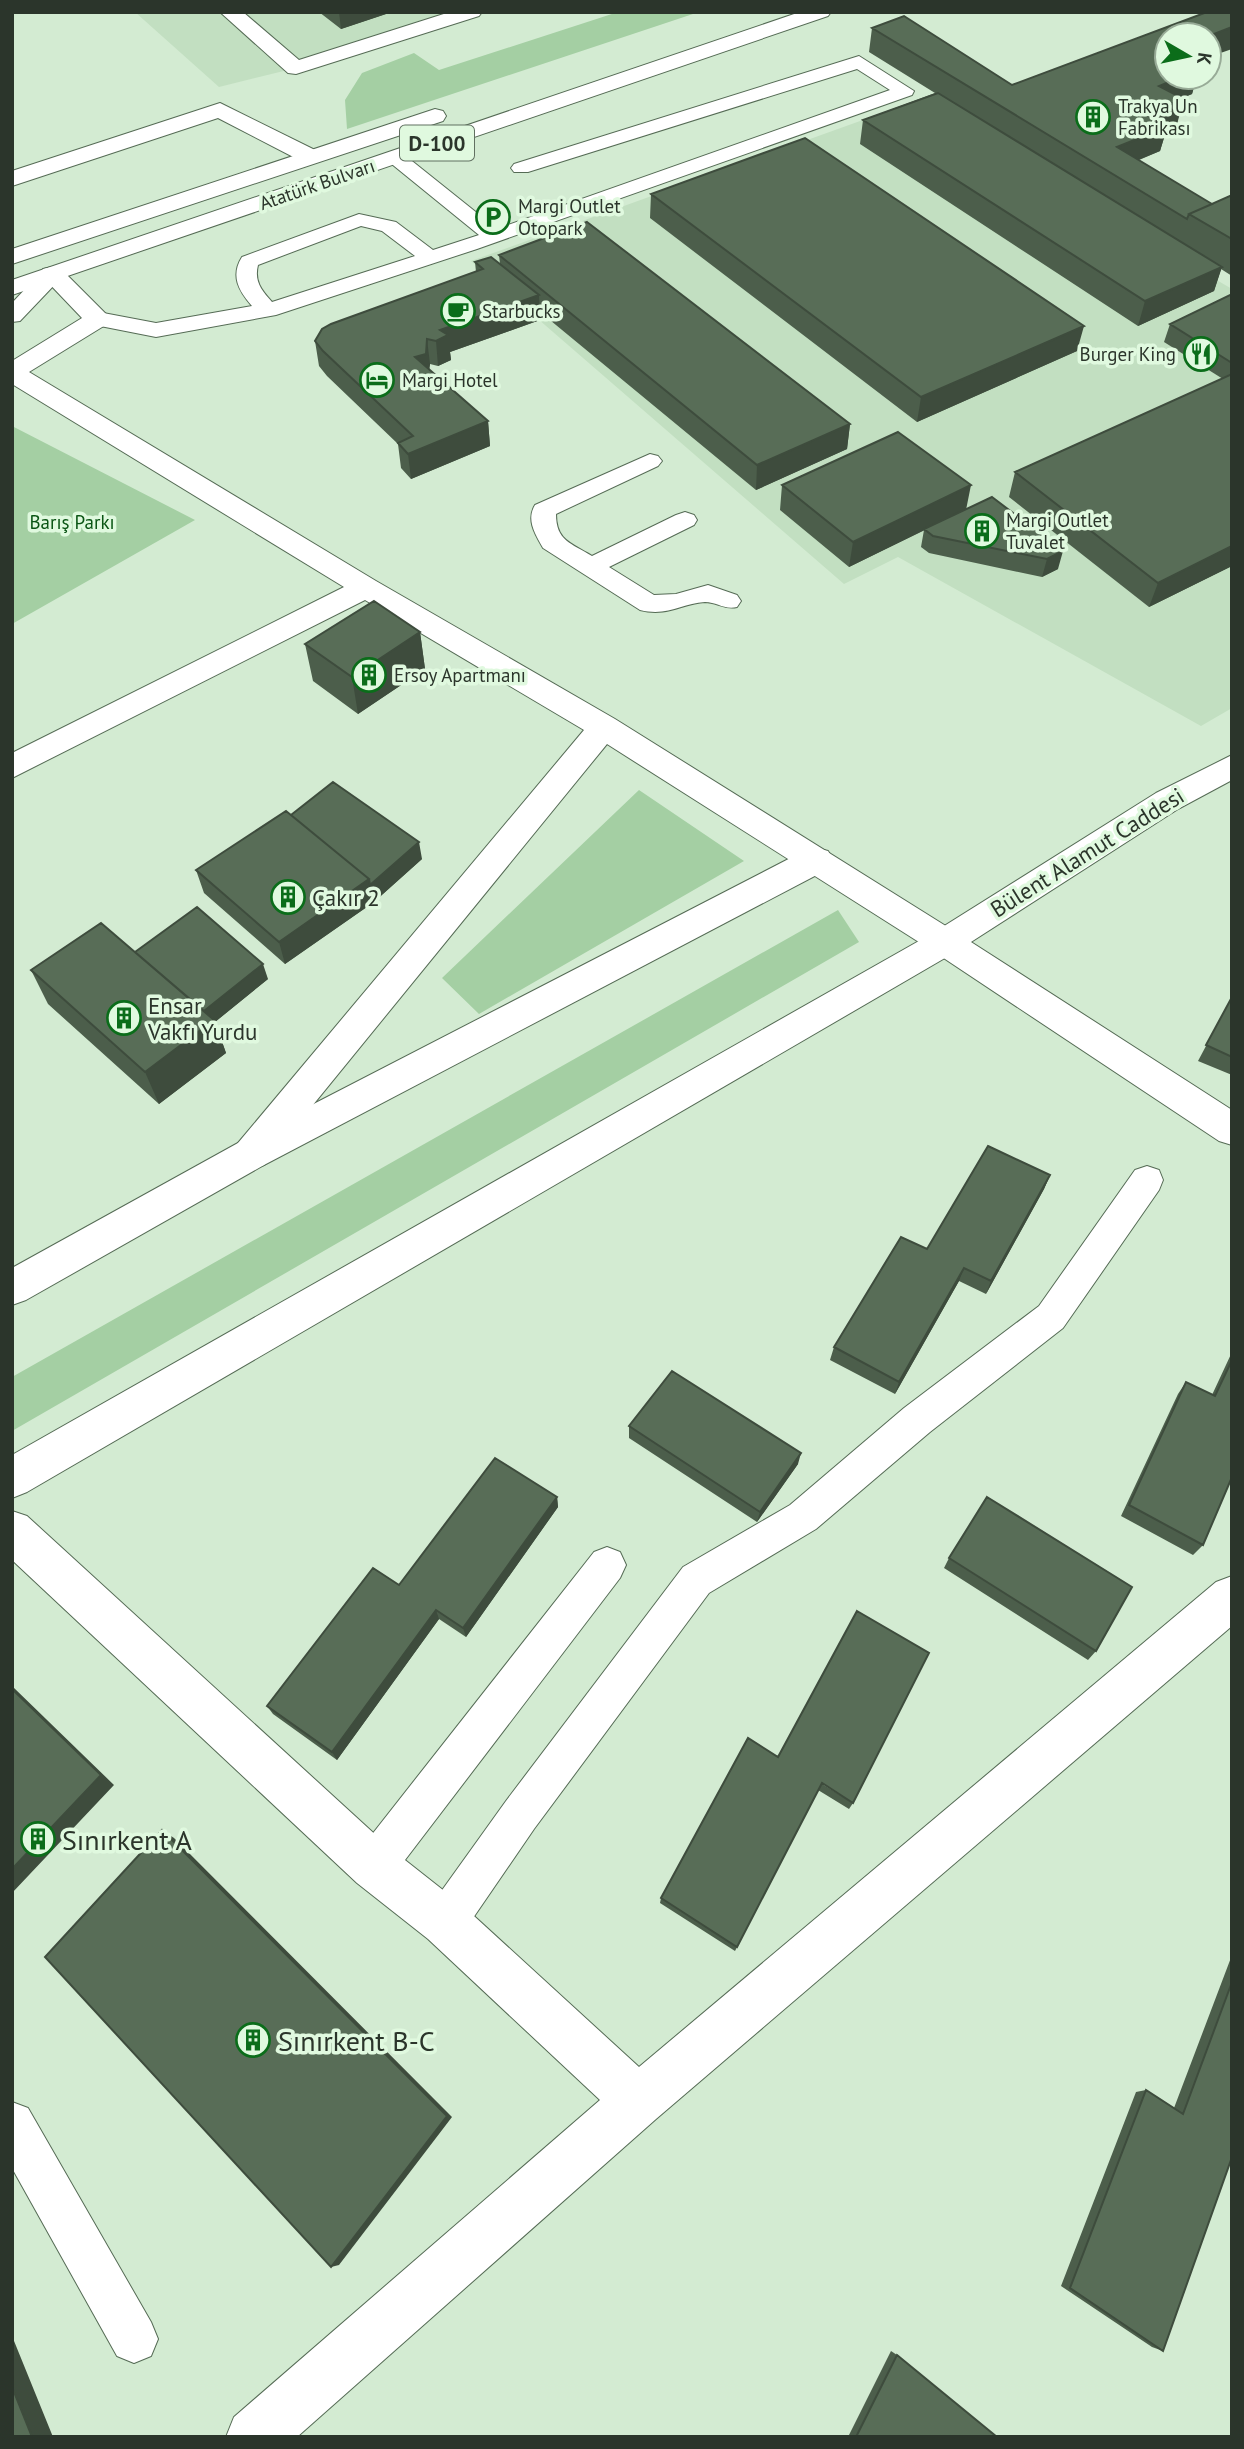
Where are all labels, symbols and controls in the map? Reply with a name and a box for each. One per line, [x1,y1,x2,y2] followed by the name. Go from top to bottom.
[1153,21,1223,91] north arrow
[1192,51,1218,67] text: K
[1118,94,1198,140] place label: Trakya Un Fabrikası
[1074,98,1112,136] building icon: Trakya Un Fabrikası
[400,125,474,160] road number: D-100
[256,153,378,215] street label: Atatürk Bulvarı
[518,194,621,240] place label: Margi Outlet Otopark
[474,198,512,236] parking icon: Margi Outlet Otopark
[439,292,477,330] cafe icon: Starbucks
[482,299,561,323] place label: Starbucks
[1182,335,1220,373] restaurant icon: Burger King
[1080,342,1176,366] place label: Burger King
[358,361,396,399] hotel icon: Margi Hotel
[402,368,498,392] place label: Margi Hotel
[1006,508,1109,554] place label: Margi Outlet Tuvalet
[29,510,115,534] park label: Barış Parkı
[963,512,1001,550] building icon: Margi Outlet Tuvalet
[350,656,388,694] building icon: Ersoy Apartmanı
[394,663,526,687] place label: Ersoy Apartmanı
[985,781,1189,923] street label: Bülent Alamut Caddesi
[269,878,307,916] building icon: Çakır 2
[312,883,380,912] place label: Çakır 2
[147,991,257,1046] place label: Ensar Vakfı Yurdu
[105,999,143,1037] building icon: Ensar Vakfı Yurdu
[19,1820,57,1858] building icon: Sınırkent A
[62,1821,192,1858] place label: Sınırkent A
[234,2021,272,2059] building icon: Sınırkent B-C
[278,2022,435,2059] place label: Sınırkent B-C

